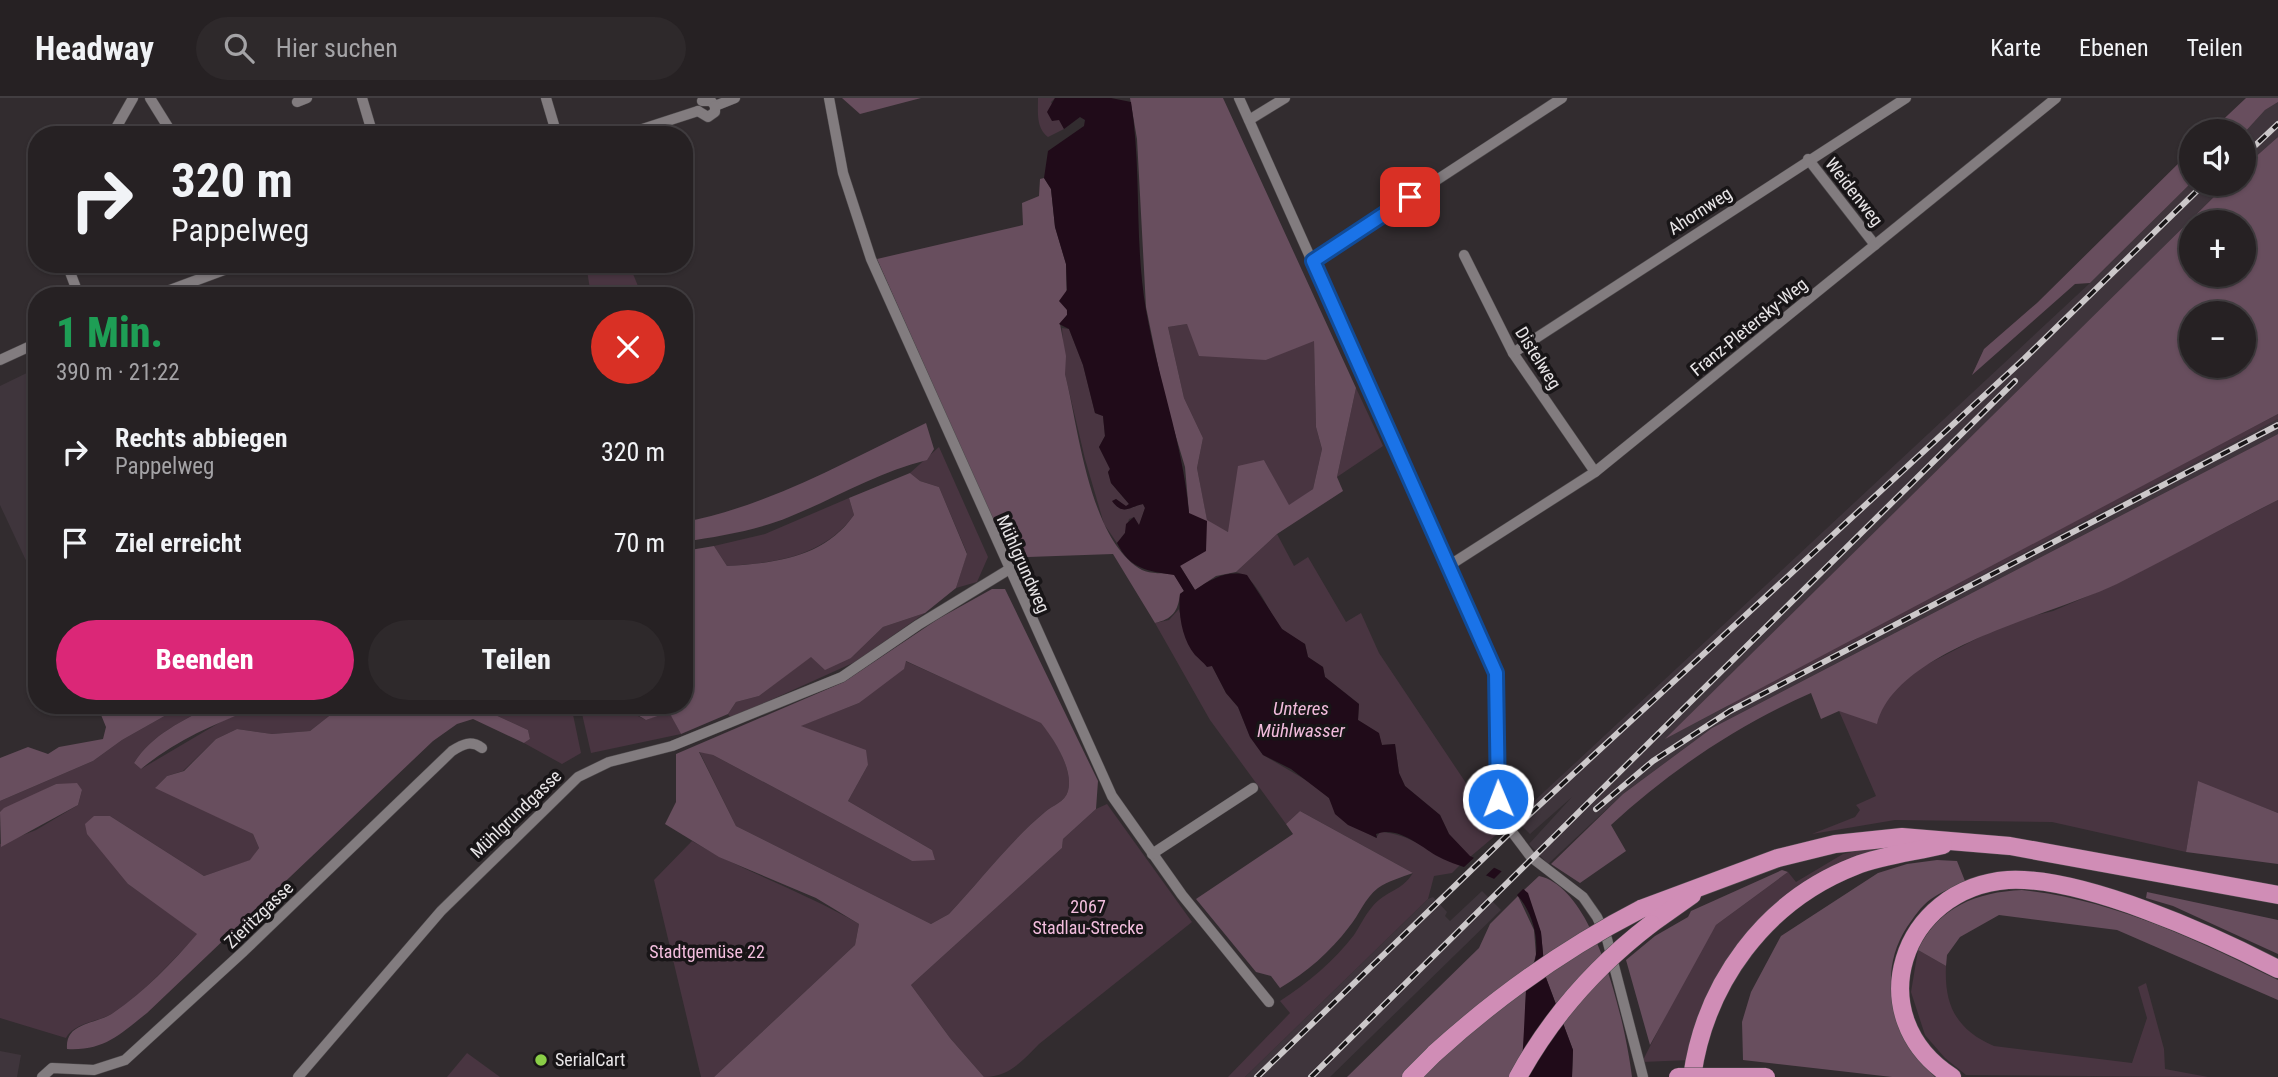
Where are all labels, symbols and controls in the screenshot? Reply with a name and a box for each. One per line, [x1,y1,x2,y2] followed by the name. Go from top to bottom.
[196,17,686,80] search box
[35,29,154,68] text: Headway
[220,29,258,67] icon: search
[276,33,398,63] text: Hier suchen
[1990,34,2041,62] text: Karte
[2079,34,2149,62] text: Ebenen
[2187,34,2243,62] text: Teilen
[2179,119,2256,378] map controls
[2179,119,2256,196] button: sound
[171,152,293,209] text: 320 m
[1821,153,1888,230] street label: Weidenweg
[56,154,147,245] icon: right
[1380,167,1440,227] pin
[1391,178,1429,216] icon: arrive
[1664,182,1735,239] street label: Ahornweg
[2179,210,2256,287] button: +
[171,211,309,249] text: Pappelweg
[1686,273,1811,380] street label: Franz-Pletersky-Weg
[2179,301,2256,378] button: −
[56,308,163,357] text: 1 Min.
[591,310,665,384] button: close
[1511,323,1566,393] street label: Distelweg
[56,359,180,386] text: 390 m · 21:22
[115,423,288,453] text: Rechts abbiegen
[56,433,94,471] icon: right
[601,437,665,467] text: 320 m
[115,453,214,480] text: Pappelweg
[993,512,1054,616] street label: Mühlgrundweg
[56,524,94,562] icon: arrive
[115,528,241,558] text: Ziel erreicht
[614,528,665,558] text: 70 m
[56,620,354,700] button: Beenden
[368,620,665,700] button: Teilen
[1257,697,1345,742] water label: Unteres Mühlwasser
[1461,762,1535,836] position arrow
[466,765,565,862] street label: Mühlgrundgasse
[220,877,297,952] street label: Zieritzgasse
[1032,896,1144,938] park label: 2067 Stadlau-Strecke
[649,941,765,962] park label: Stadtgemüse 22
[555,1049,625,1070] place label: SerialCart
[533,1052,549,1068] marker: SerialCart

